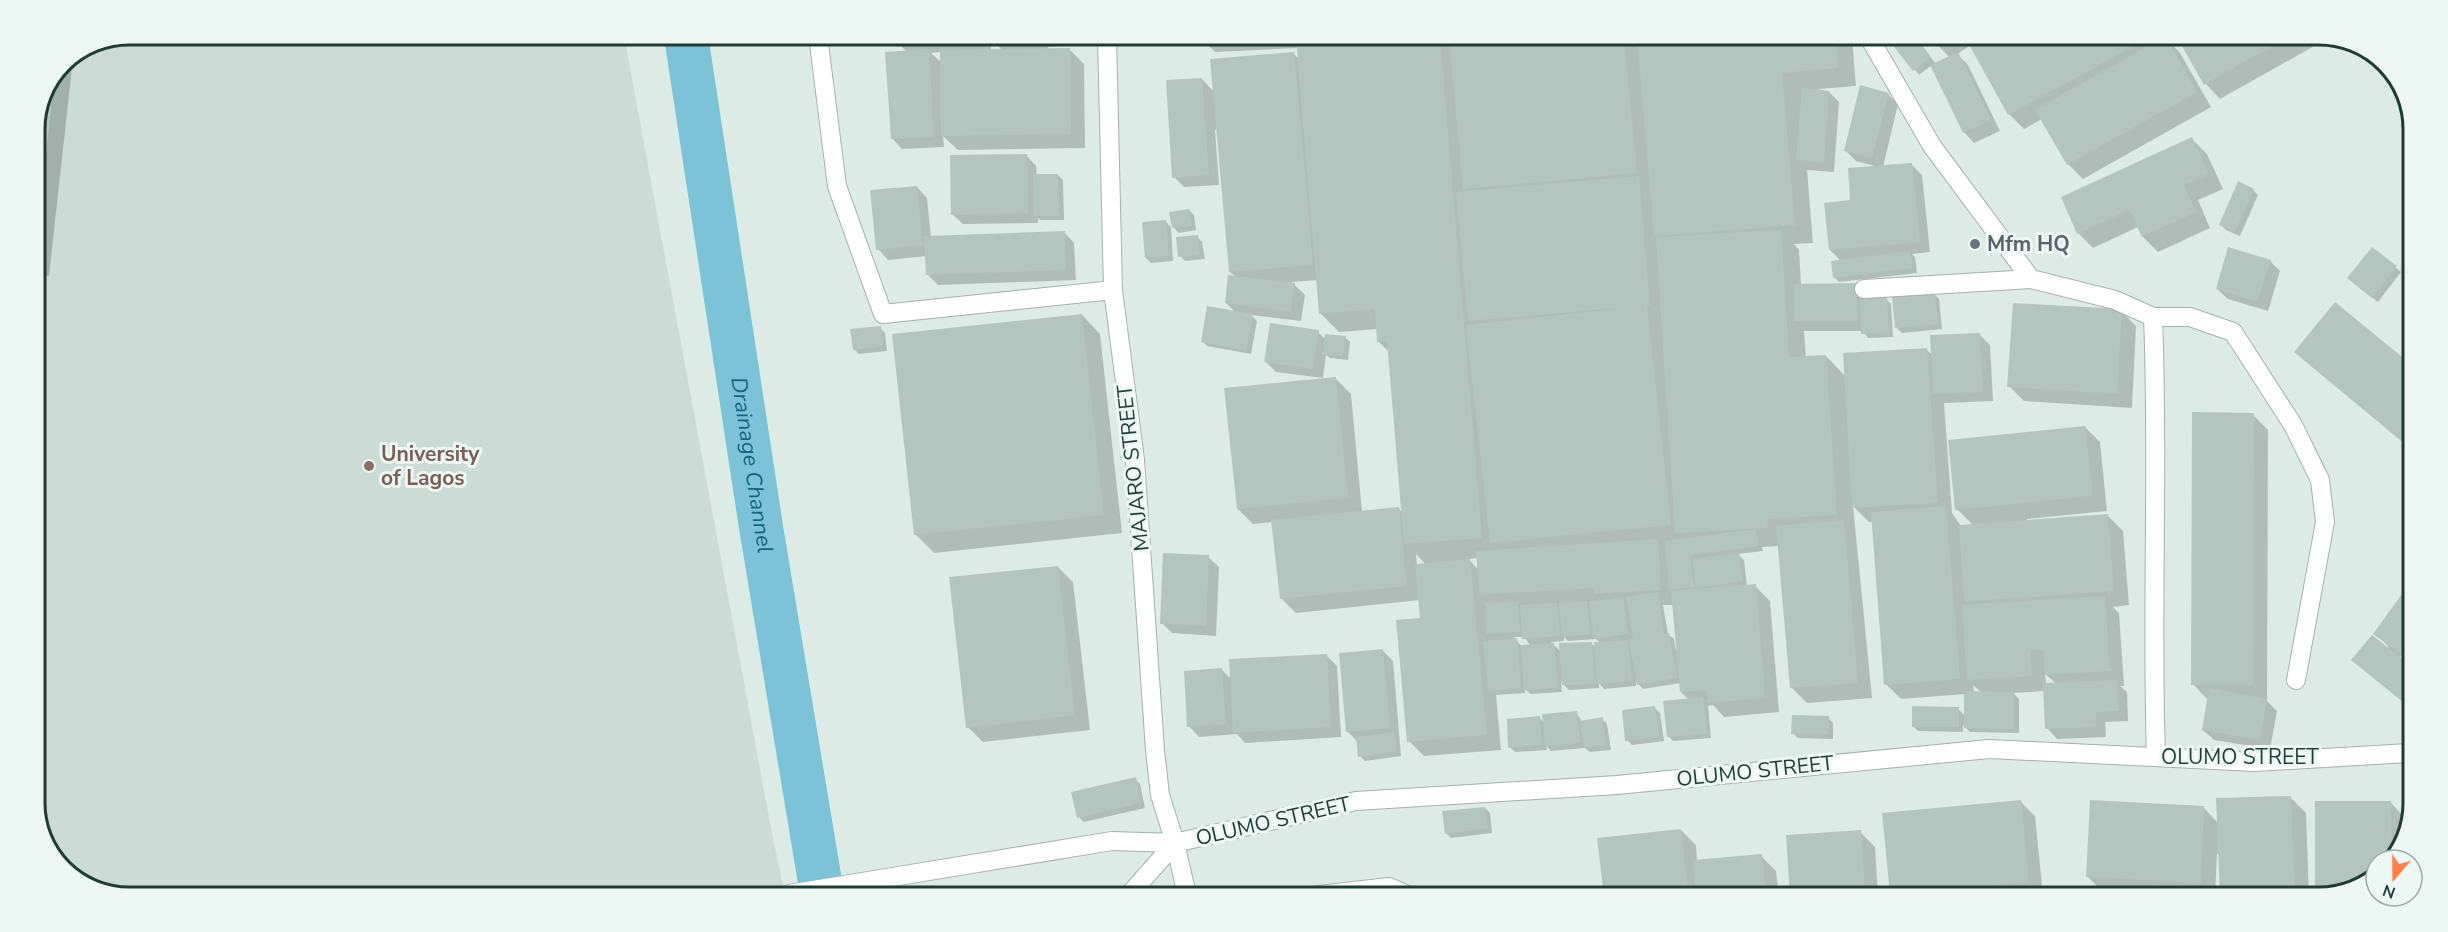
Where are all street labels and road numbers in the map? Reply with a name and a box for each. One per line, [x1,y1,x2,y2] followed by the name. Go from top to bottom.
[1110,383,1156,553] street label: MAJARO STREET
[2161,743,2319,771] street label: OLUMO STREET
[1675,749,1835,793] street label: OLUMO STREET
[1193,790,1353,852] street label: OLUMO STREET

